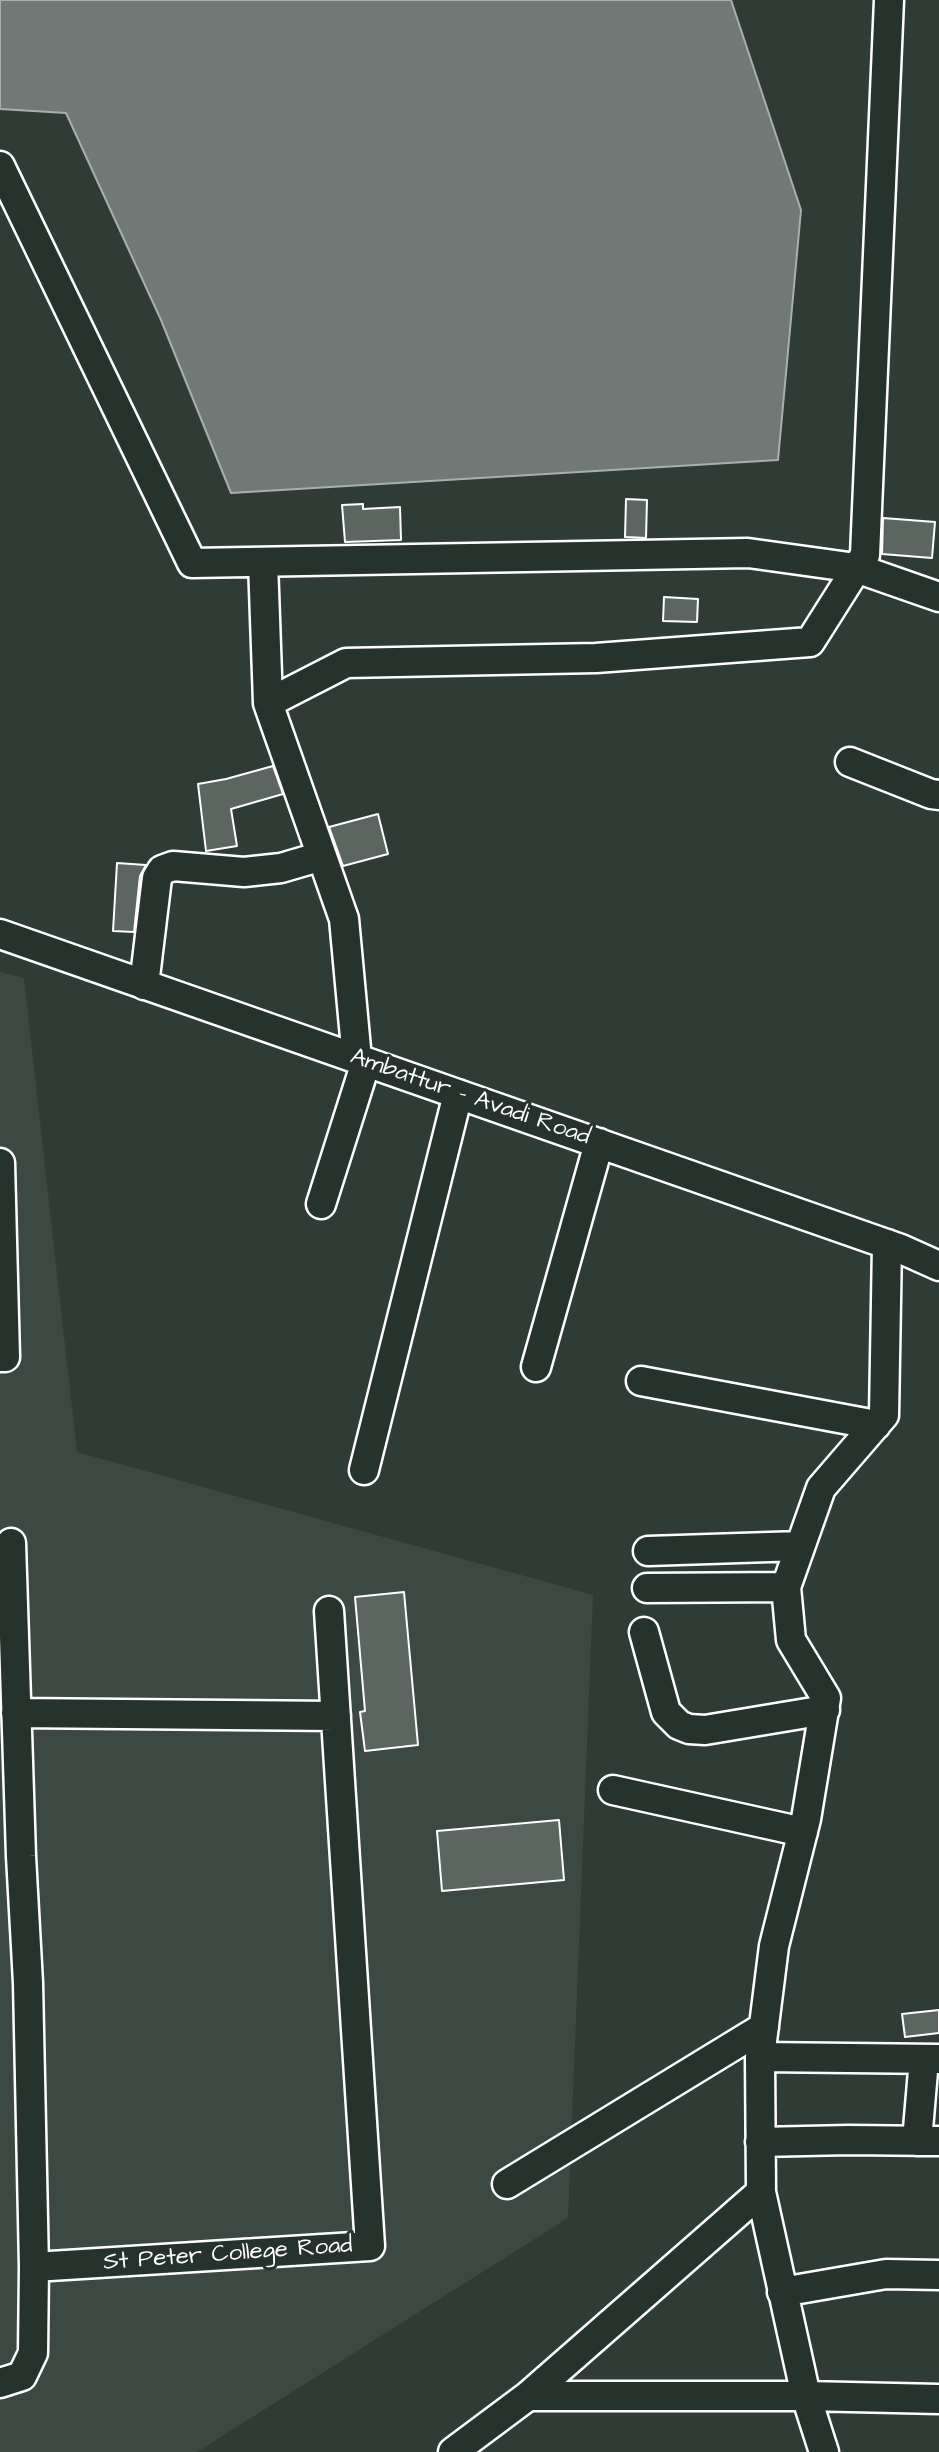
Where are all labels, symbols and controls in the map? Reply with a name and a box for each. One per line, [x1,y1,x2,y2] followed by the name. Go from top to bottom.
[346,1043,594,1153] street label: Ambattur - Avadi Road
[102,2232,354,2278] street label: St Peter College Road

